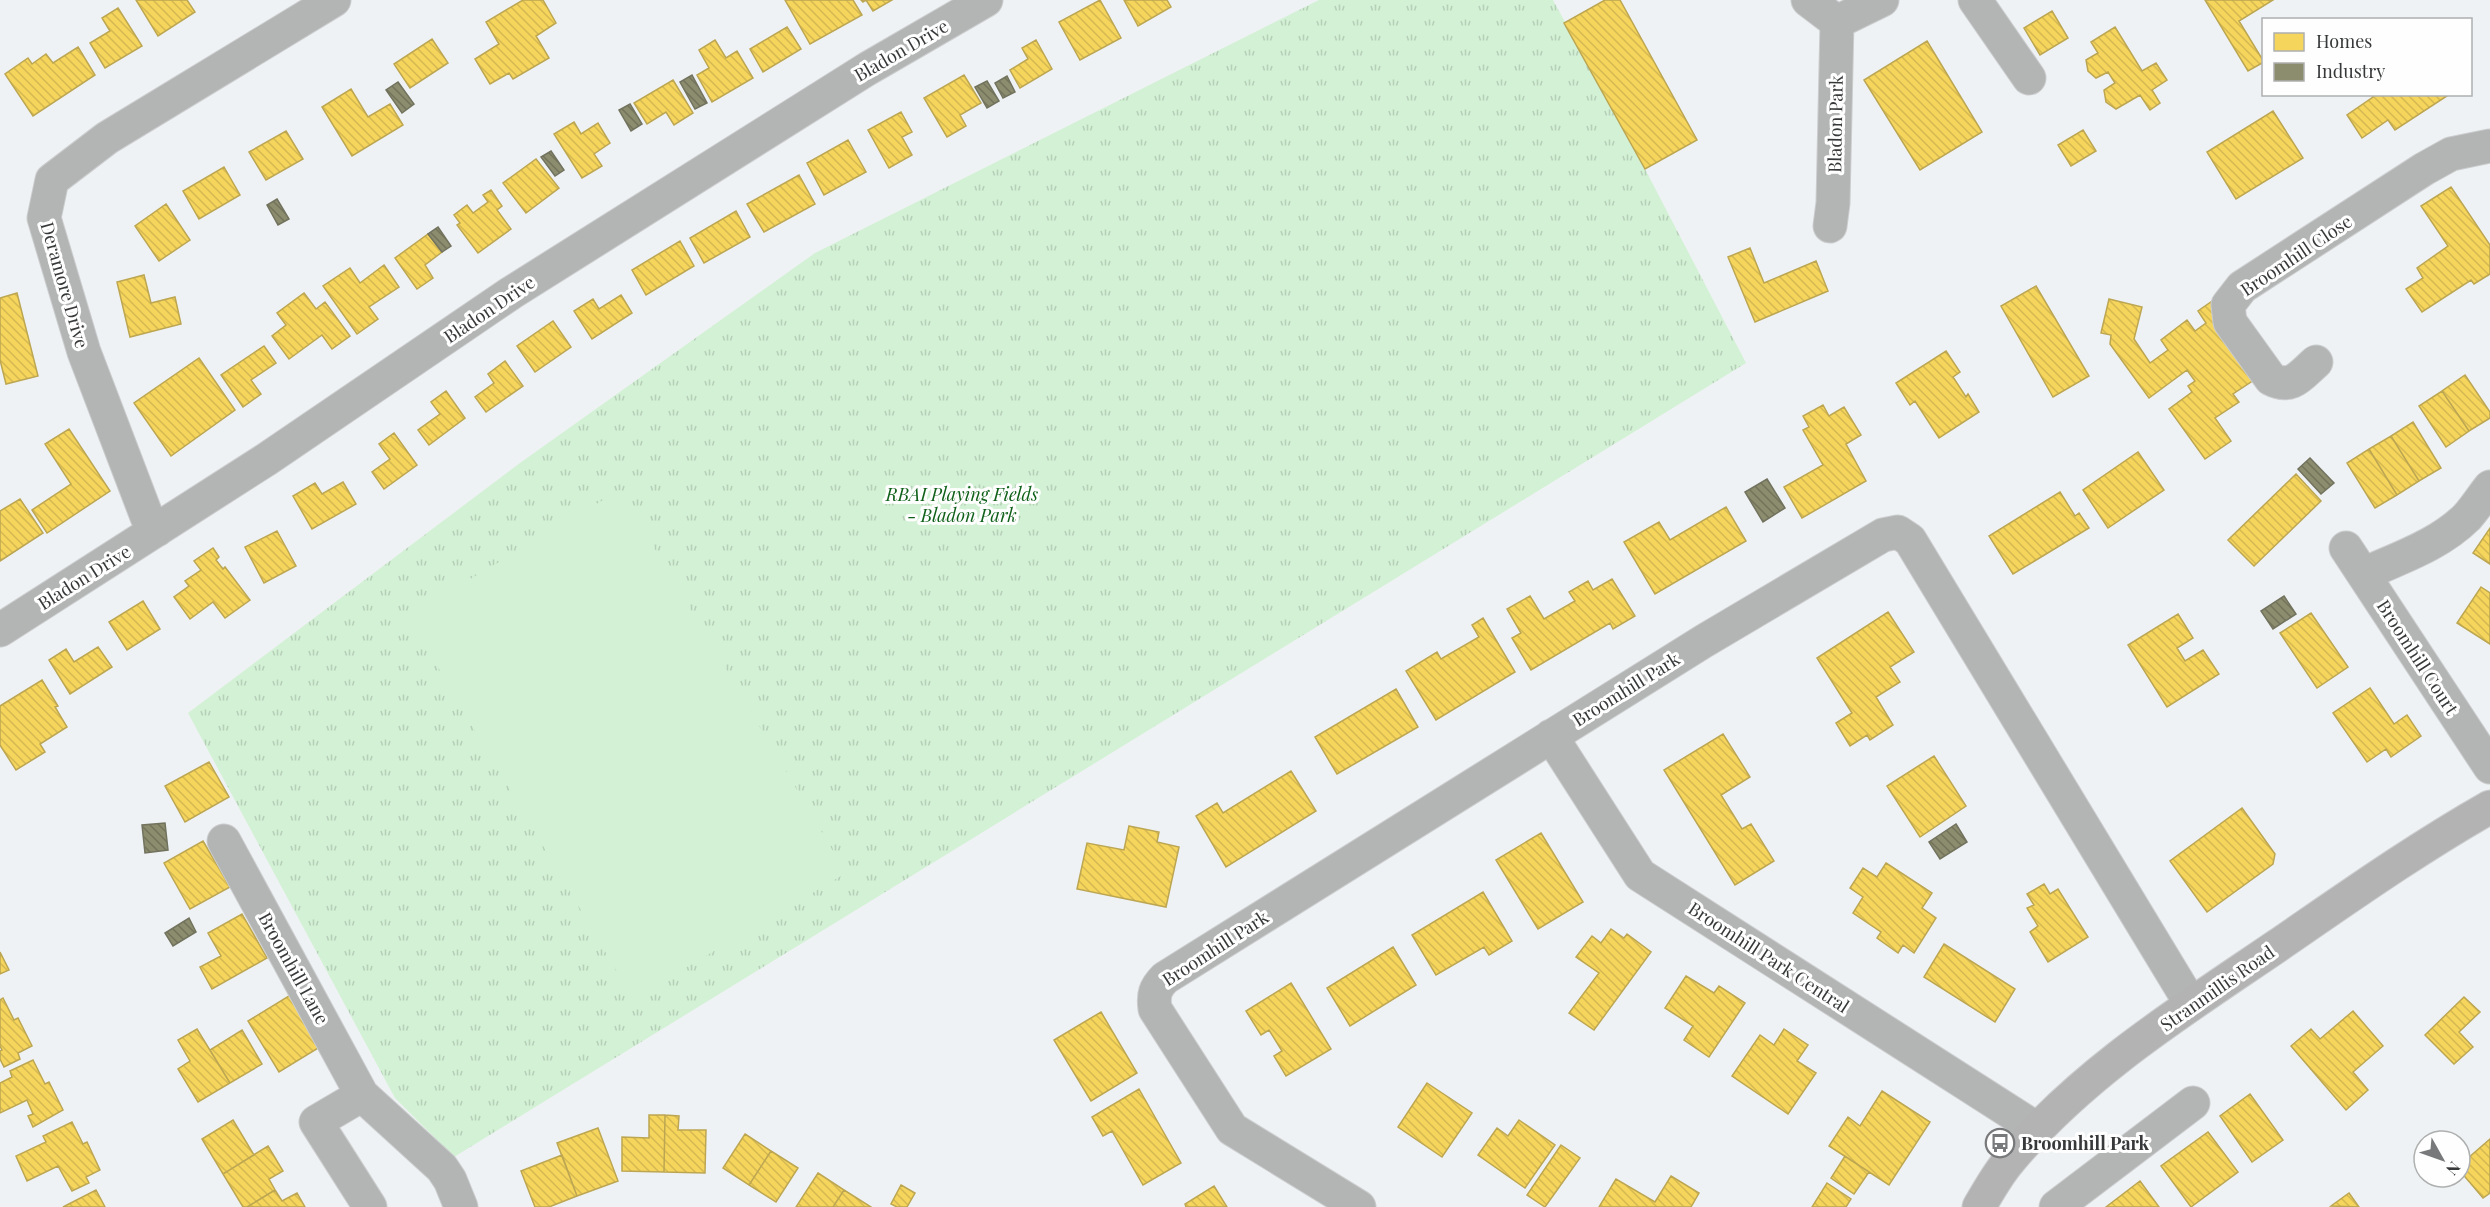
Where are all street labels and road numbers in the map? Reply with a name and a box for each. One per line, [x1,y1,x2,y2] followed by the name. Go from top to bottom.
[850,13,952,87] street label: Bladon Drive
[1822,75,1848,173] street label: Bladon Park
[2236,209,2356,301] street label: Broomhill Close
[36,219,94,351] street label: Deramore Drive
[439,270,539,348] street label: Bladon Drive
[33,539,135,615] street label: Bladon Drive
[2372,595,2464,719] street label: Broomhill Court
[1568,646,1684,732] street label: Broomhill Park
[1684,896,1854,1018] street label: Broomhill Park Central
[1157,905,1273,991] street label: Broomhill Park
[253,908,335,1028] street label: Broomhill Lane
[2155,939,2279,1036] street label: Stranmillis Road

